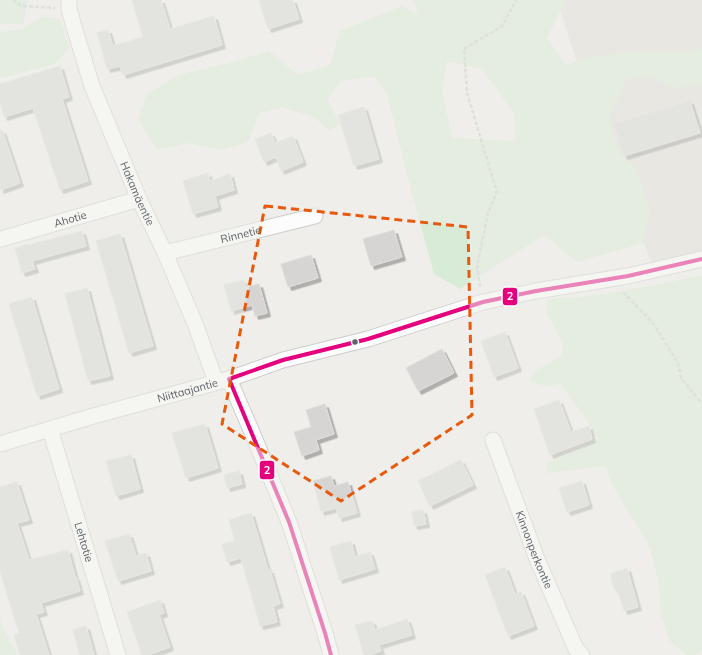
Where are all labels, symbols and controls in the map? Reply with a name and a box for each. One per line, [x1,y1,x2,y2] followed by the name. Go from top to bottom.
[117,159,158,228] street label: Hakamäentie
[52,208,88,230] street label: Ahotie
[219,223,263,246] street label: Rinnetie
[502,287,518,306] line badge: 2
[507,289,514,303] text: 2
[350,337,360,347] unlabelled marker
[156,375,219,405] street label: Niittaajantie
[259,460,275,480] line badge: 2
[264,463,271,477] text: 2
[513,509,556,591] street label: Kinnonperkontie
[71,520,97,564] street label: Lehtotie

